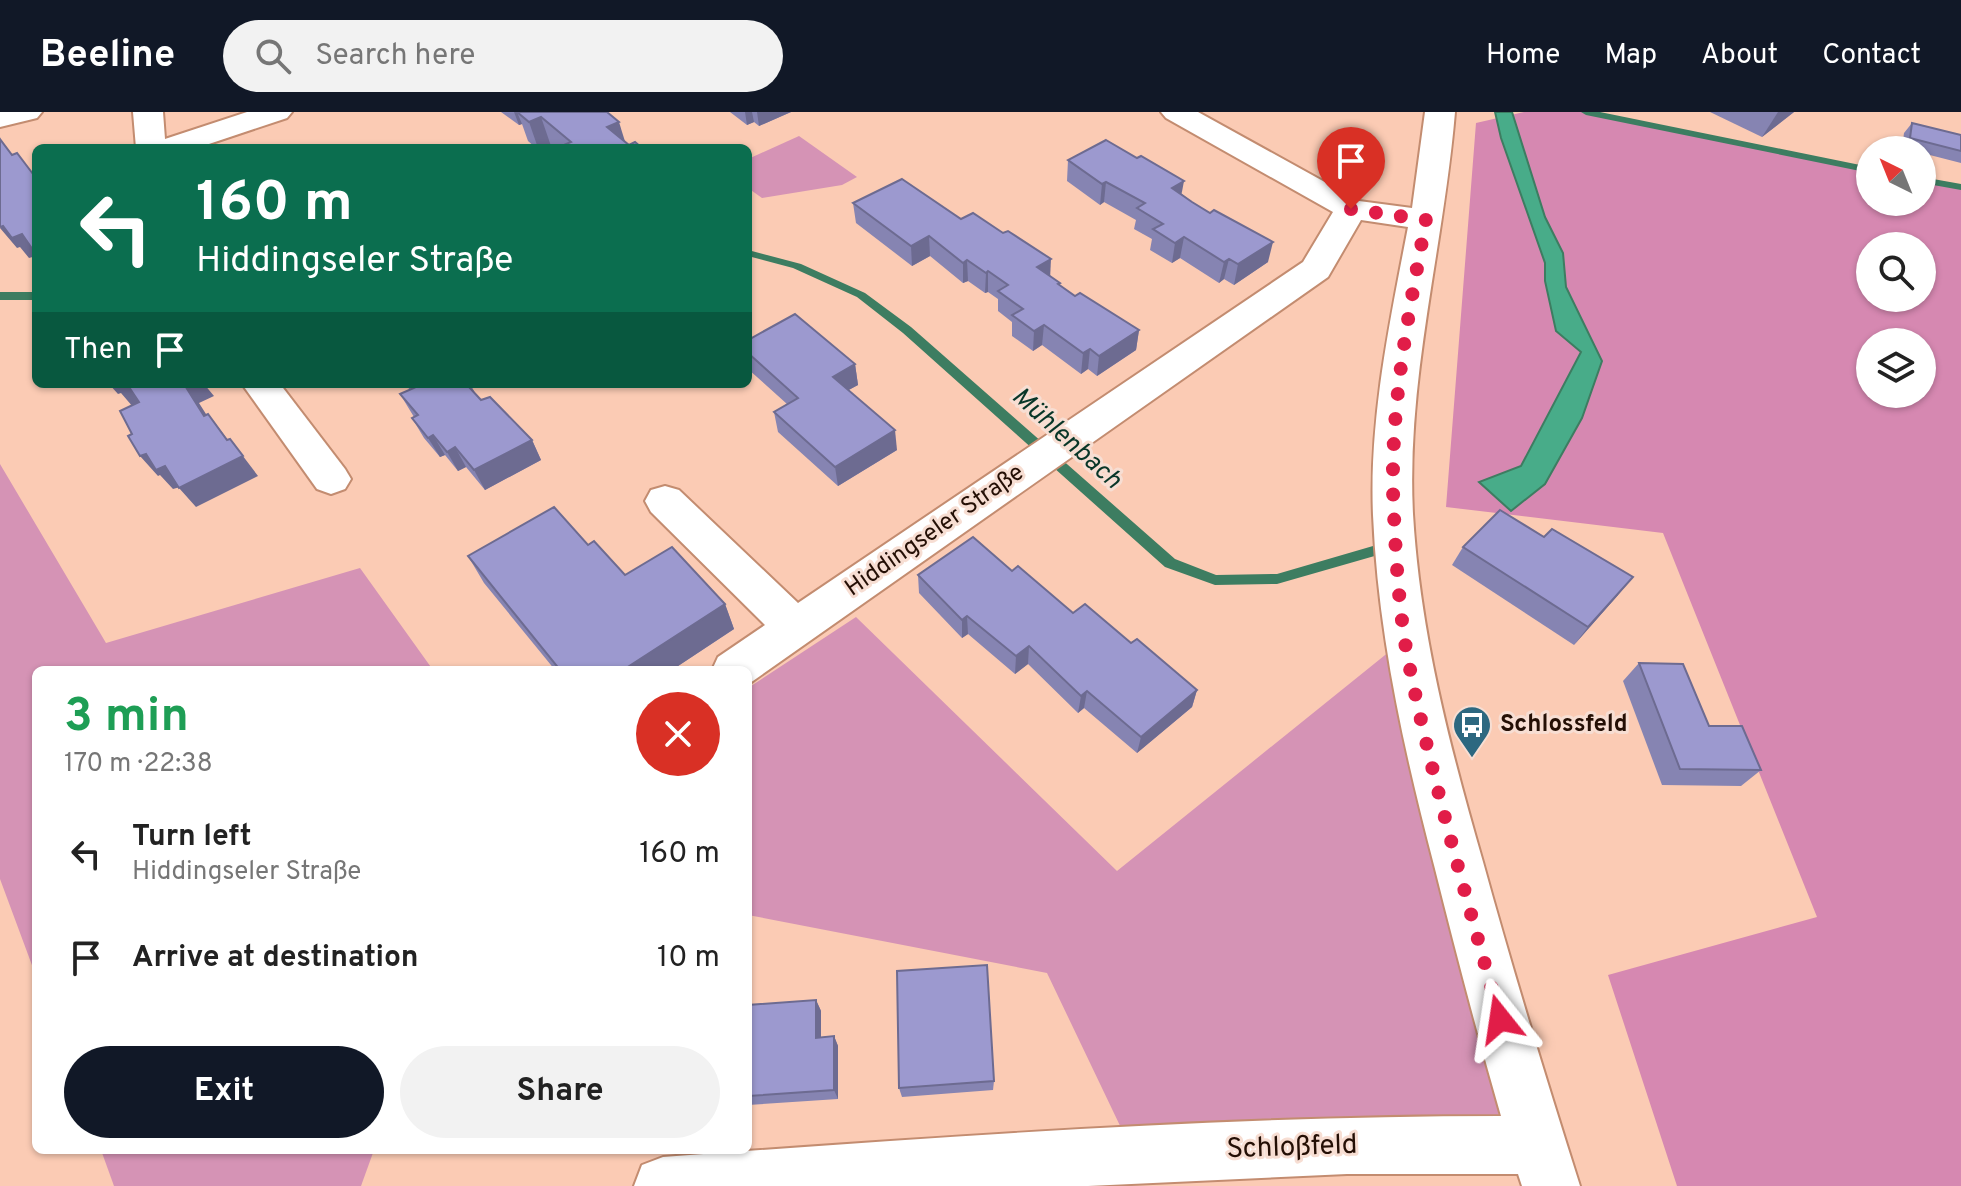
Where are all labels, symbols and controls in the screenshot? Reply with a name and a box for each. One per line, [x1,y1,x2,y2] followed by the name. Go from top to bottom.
[223,20,783,92] search box
[40,32,175,81] text: Beeline
[251,34,295,78] icon: search
[315,38,475,75] text: Search here
[1486,38,1560,74] text: Home
[1604,38,1657,74] text: Map
[1701,38,1778,74] text: About
[1822,38,1921,74] text: Contact
[1317,127,1385,209] pin
[1856,136,1936,216] north arrow
[1856,136,1936,408] map controls
[1329,139,1373,183] icon: arrive
[196,170,353,240] text: 160 m
[64,176,168,280] icon: left
[1856,232,1936,312] button: search
[196,239,513,285] text: Hiddingseler Straße
[148,328,192,372] icon: arrive
[1856,328,1936,408] button: layers
[64,332,132,369] text: Then
[1004,381,1128,497] water label: Mühlenbach
[840,458,1030,604] street label: Hiddingseler Straße
[64,688,189,748] text: 3 min
[636,692,720,776] button: close
[1451,704,1493,759] bus stop icon: Schlossfeld
[1500,710,1628,740] place label: Schlossfeld
[64,748,213,781] text: 170 m · 22:38
[132,819,252,856] text: Turn left
[64,832,108,876] icon: left
[639,836,720,873] text: 160 m
[132,856,361,889] text: Hiddingseler Straße
[64,936,108,980] icon: arrive
[132,940,418,977] text: Arrive at destination
[657,940,720,977] text: 10 m
[1458,977,1542,1061] position arrow
[64,1046,384,1138] button: Exit
[400,1046,720,1138] button: Share
[1226,1128,1358,1168] street label: Schloßfeld

